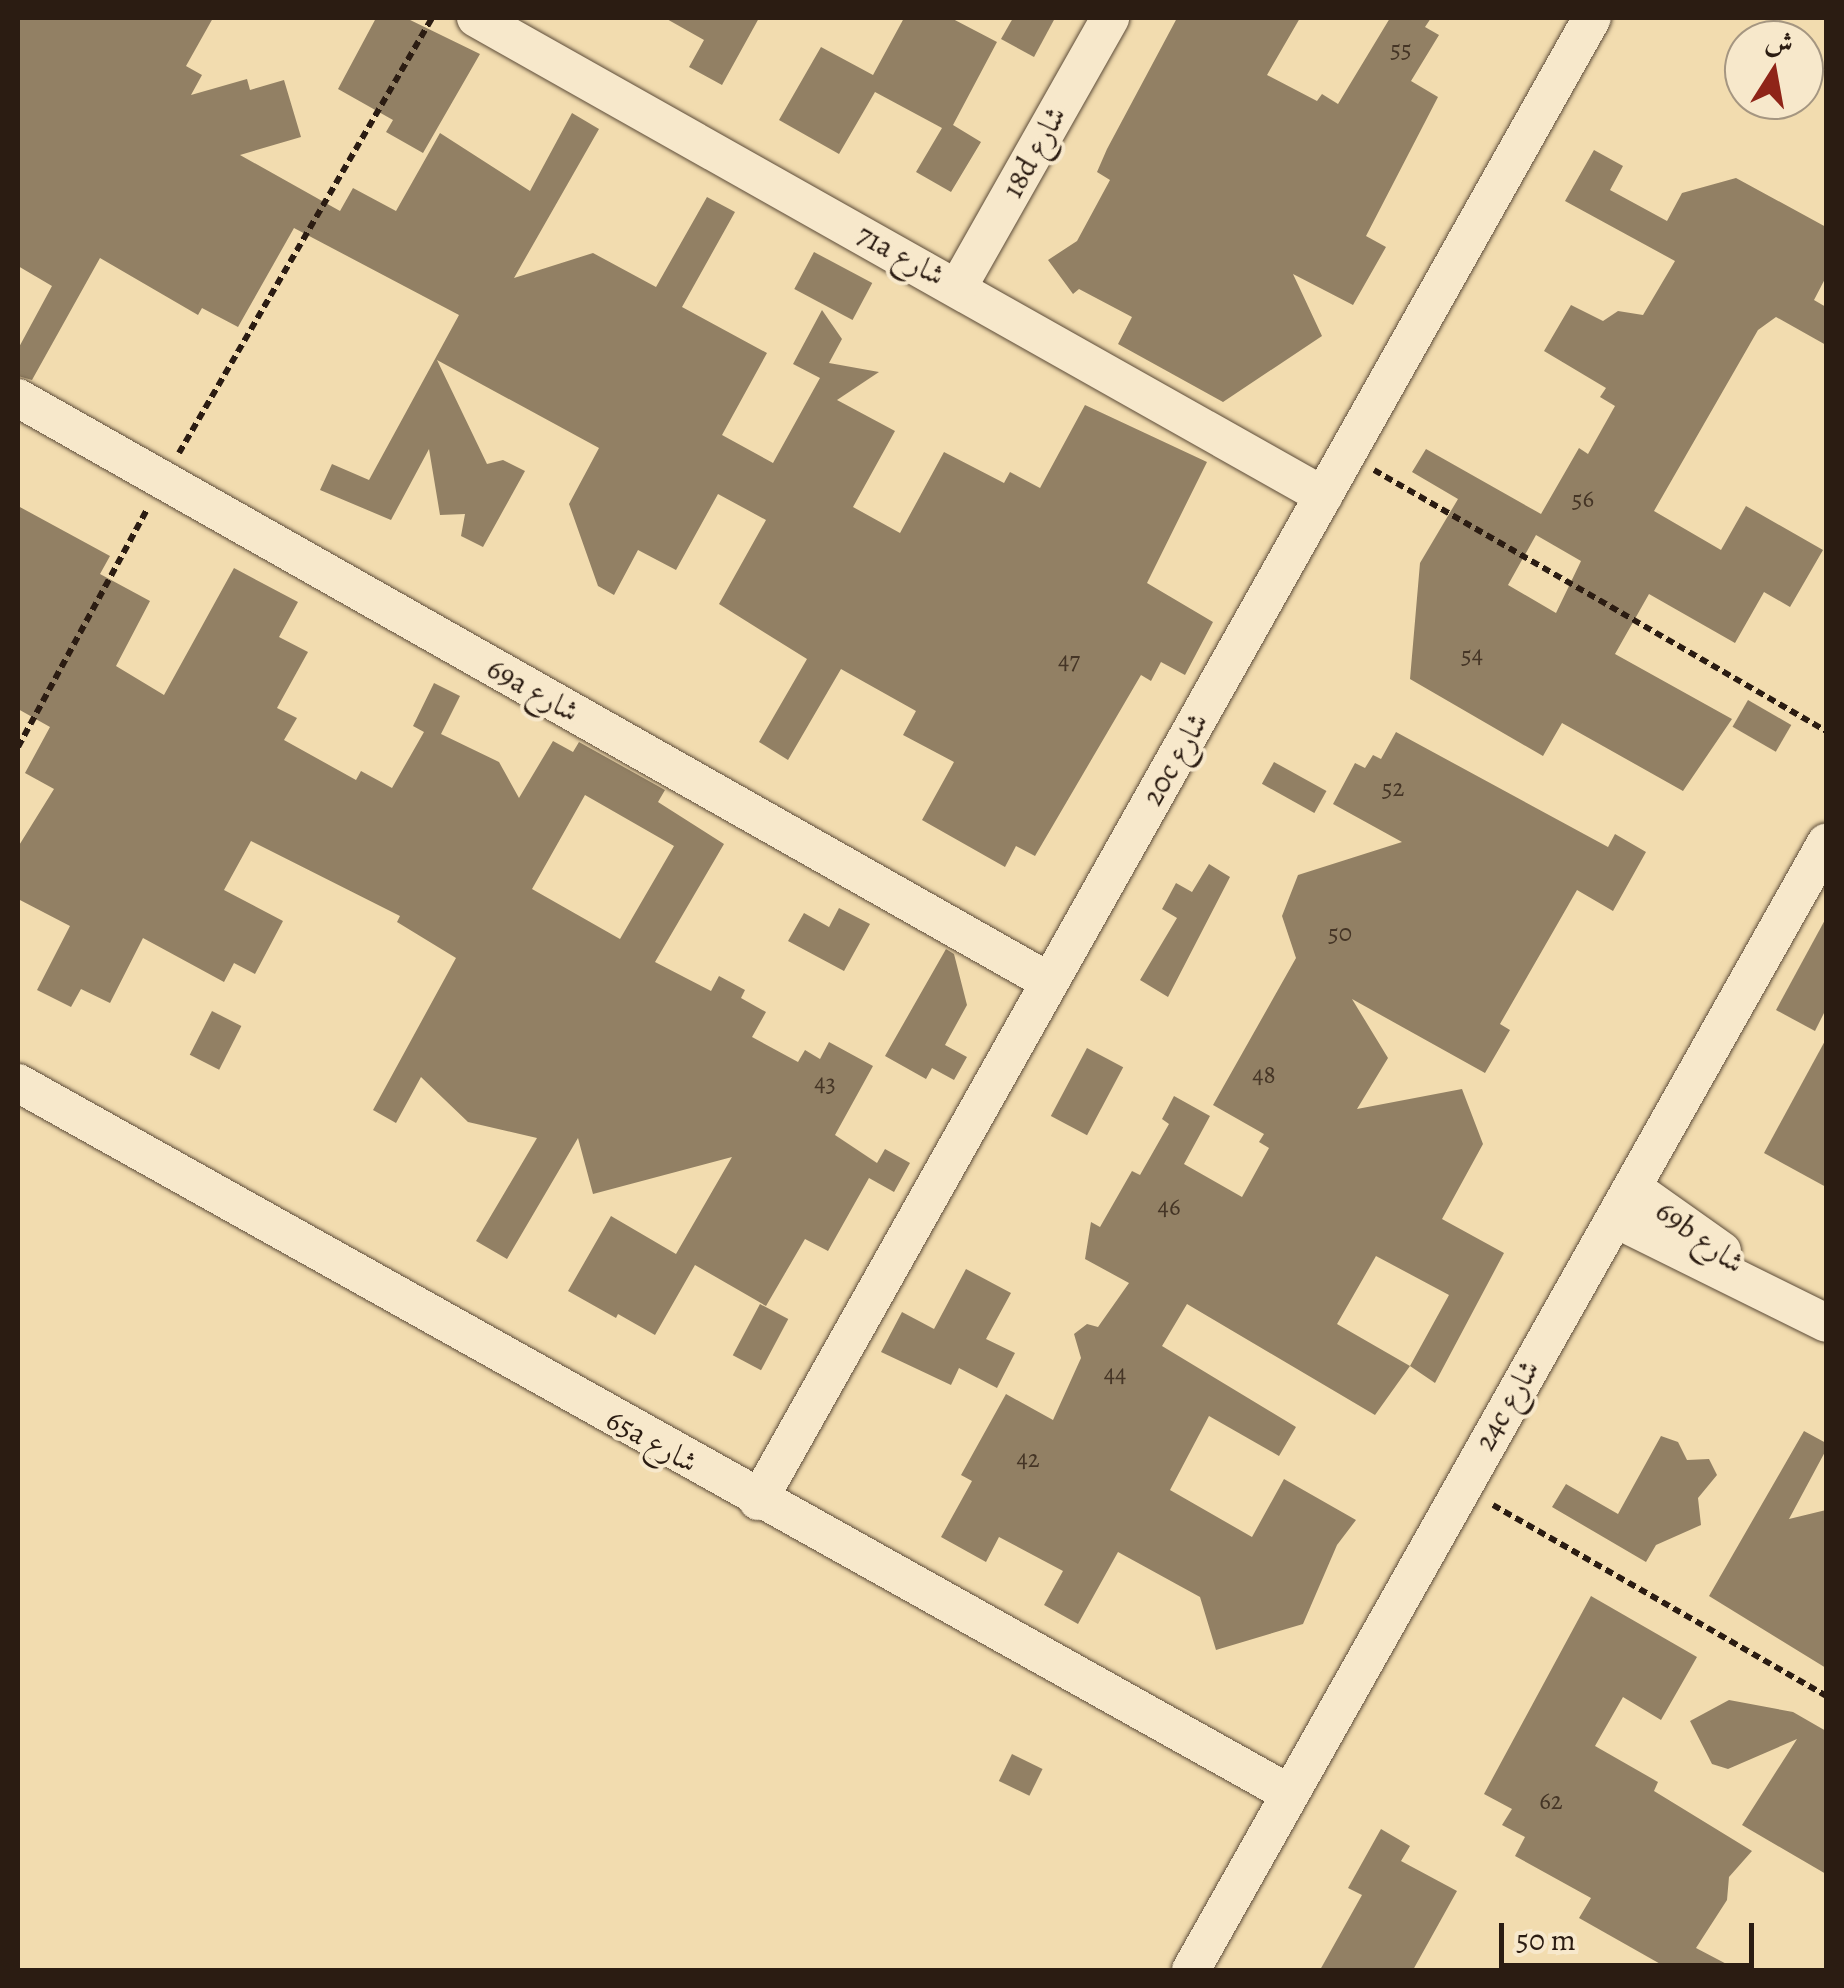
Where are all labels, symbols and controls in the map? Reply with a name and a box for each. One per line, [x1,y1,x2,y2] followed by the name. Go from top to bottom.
[1724,20,1824,120] north arrow
[1762,21,1797,64] text: ش
[1390,34,1412,64] house number: 55
[994,100,1074,204] street label: 18d شارع
[851,216,951,294] street label: 71a شارع
[1572,484,1594,514] house number: 56
[1461,640,1483,670] house number: 54
[1058,646,1080,676] house number: 47
[481,650,585,730] street label: 69a شارع
[1134,706,1216,812] street label: 20c شارع
[1382,773,1404,803] house number: 52
[1328,918,1352,948] house number: 50
[1252,1060,1276,1090] house number: 48
[814,1068,836,1098] house number: 43
[1158,1192,1180,1222] house number: 46
[1649,1193,1751,1281] street label: 69b شارع
[1467,1353,1547,1457] street label: 24c شارع
[1104,1359,1126,1389] house number: 44
[600,1401,704,1481] street label: 65a شارع
[1016,1444,1040,1474] house number: 42
[1539,1786,1563,1816] house number: 62
[1504,1903,1759,1965] scale bar
[1516,1920,1576,1960] text: 50 m

